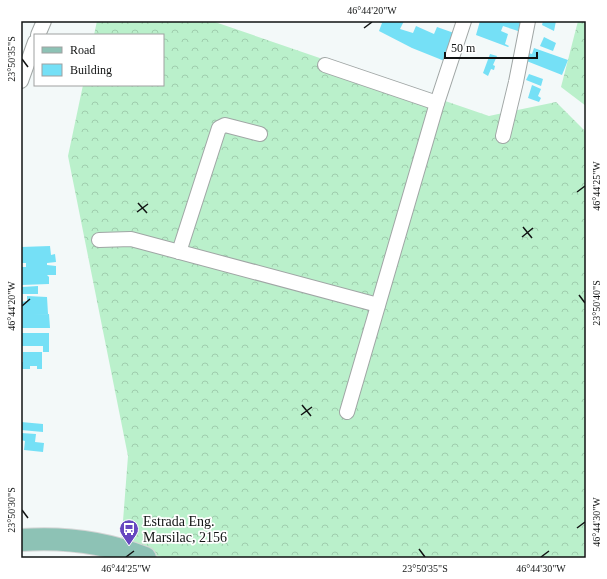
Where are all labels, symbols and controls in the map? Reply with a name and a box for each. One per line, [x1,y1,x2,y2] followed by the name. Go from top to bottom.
[347,5,397,16] text: 46°44'20"W
[34,34,164,86] legend
[445,34,537,60] scale bar
[6,36,17,82] text: 23°50'35"S
[451,41,476,55] text: 50 m
[70,43,95,57] text: Road
[70,63,112,77] text: Building
[591,161,602,211] text: 46°44'25"W
[591,280,602,326] text: 23°50'40"S
[6,281,17,331] text: 46°44'20"W
[6,487,17,533] text: 23°50'30"S
[591,497,602,547] text: 46°44'30"W
[143,514,227,545] place label: Estrada Eng. Marsilac, 2156
[118,518,140,546] bus stop icon: Estrada Eng. Marsilac, 2156
[101,563,151,574] text: 46°44'25"W
[402,563,448,574] text: 23°50'35"S
[516,563,566,574] text: 46°44'30"W

